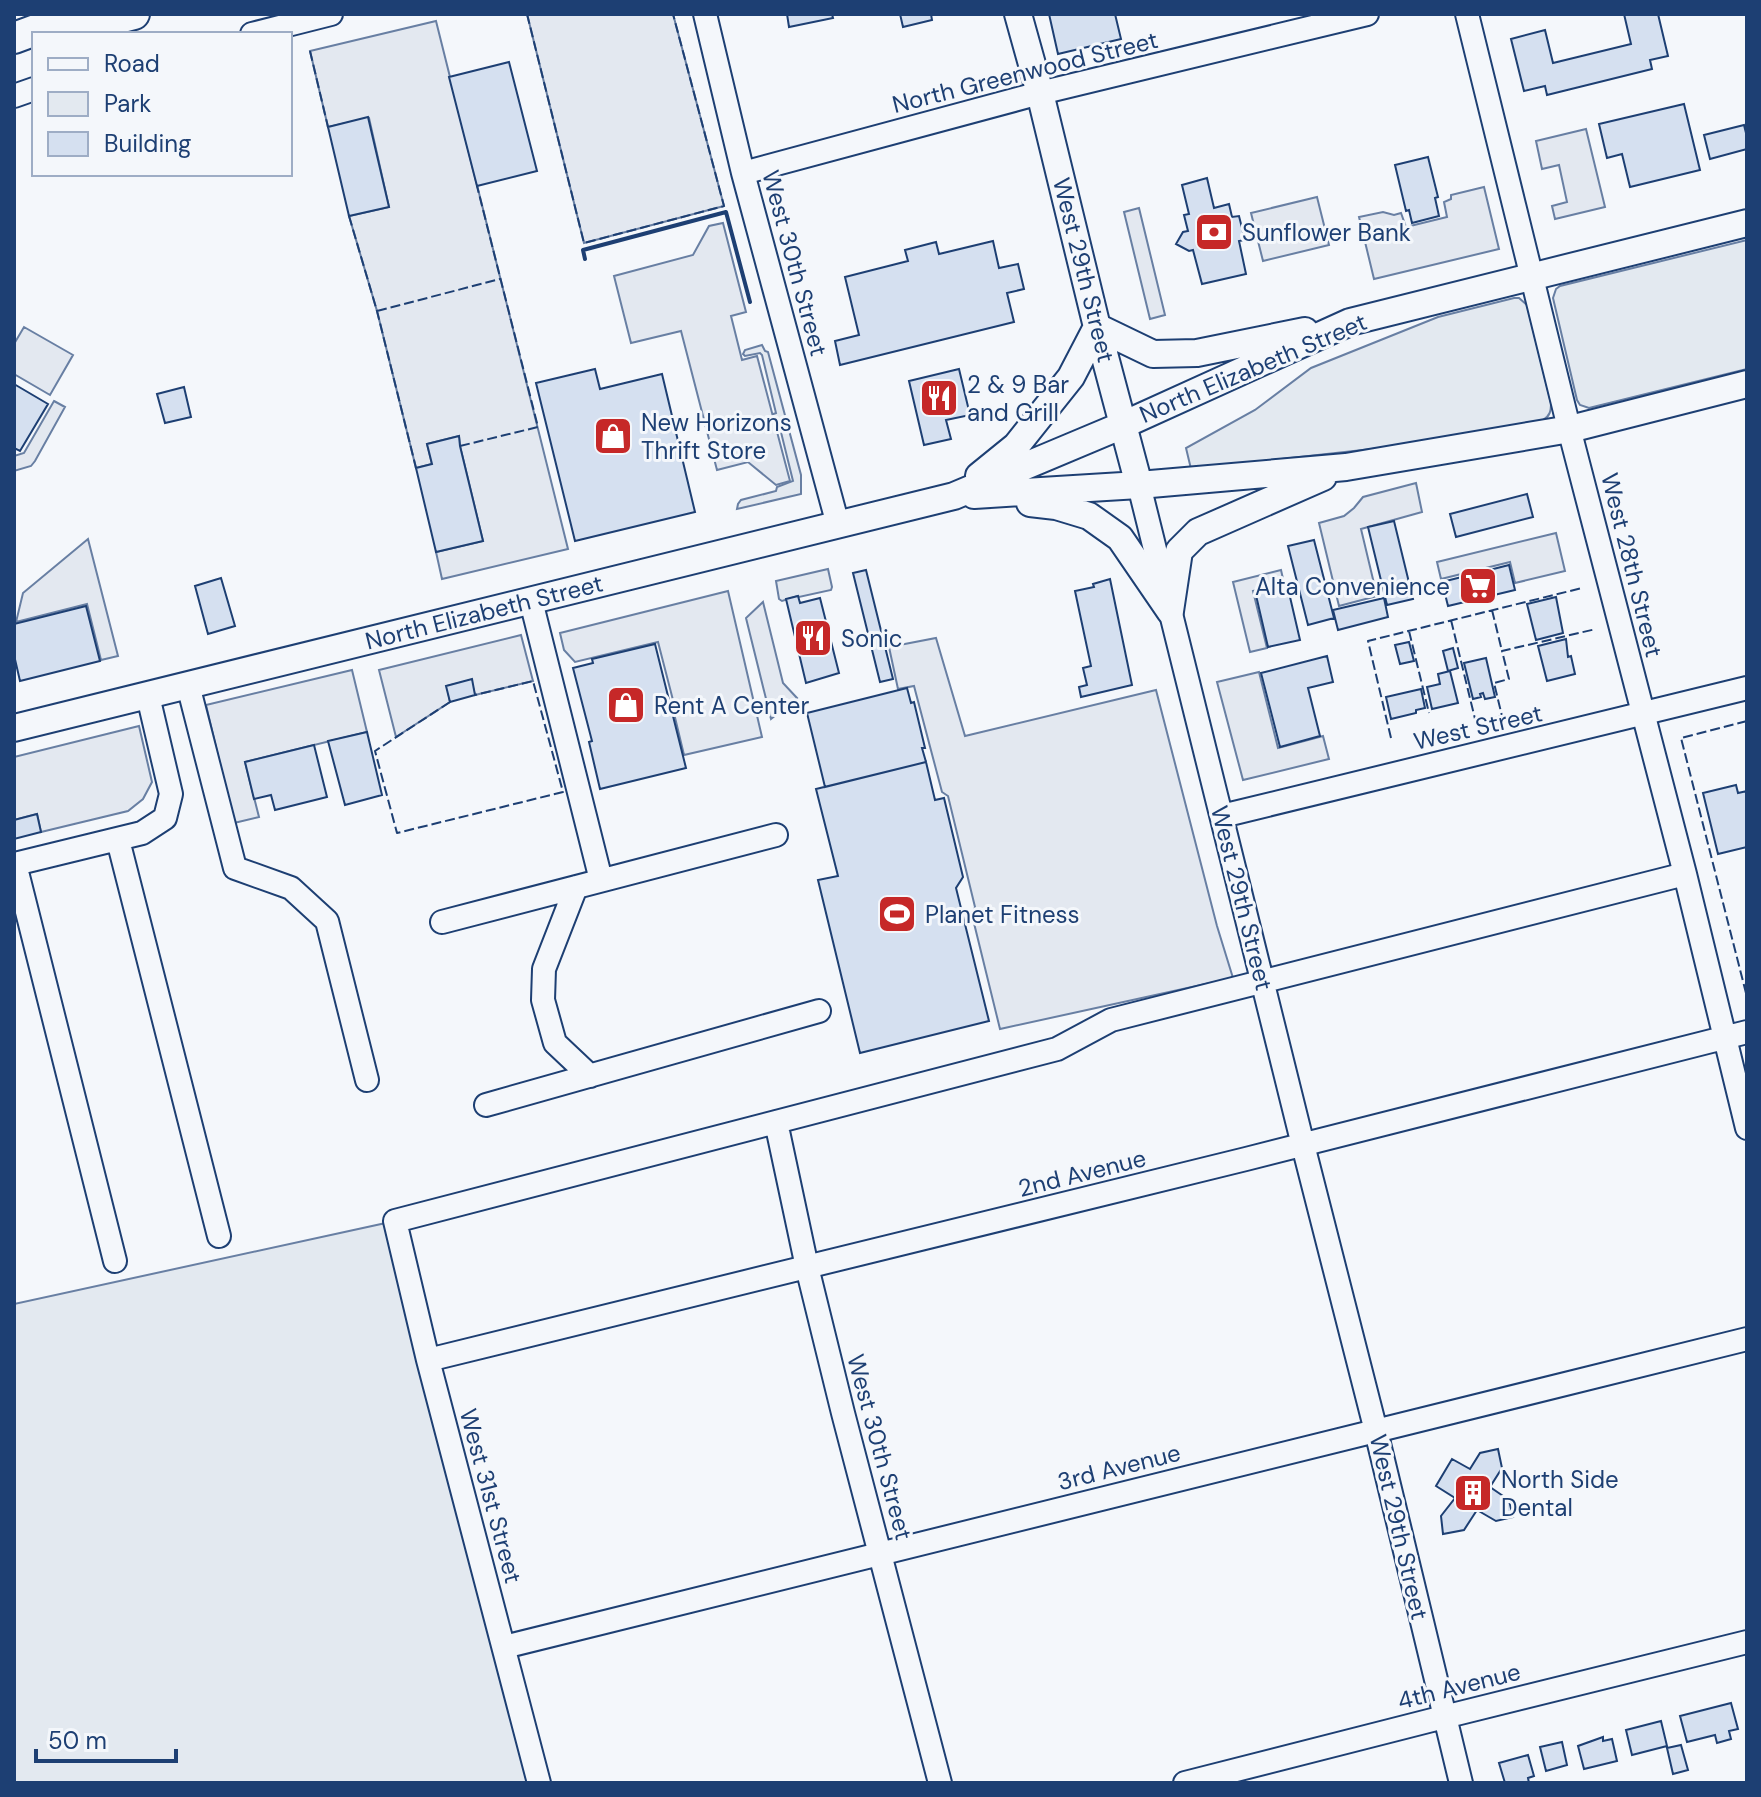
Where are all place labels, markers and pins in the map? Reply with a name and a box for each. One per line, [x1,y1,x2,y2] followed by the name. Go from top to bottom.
[1193,211,1235,253] bank icon: Sunflower Bank
[1242,217,1411,248] place label: Sunflower Bank
[967,369,1069,428] place label: 2 & 9 Bar and Grill
[918,377,960,419] restaurant icon: 2 & 9 Bar and Grill
[641,407,792,466] place label: New Horizons Thrift Store
[592,415,634,457] shop icon: New Horizons Thrift Store
[1457,565,1499,607] supermarket icon: Alta Convenience
[1255,571,1450,602] place label: Alta Convenience
[792,617,834,659] restaurant icon: Sonic
[841,623,902,654] place label: Sonic
[605,684,647,726] shop icon: Rent A Center
[654,690,809,721] place label: Rent A Center
[876,893,918,935] sports icon: Planet Fitness
[925,899,1080,930] place label: Planet Fitness
[1501,1464,1619,1523] place label: North Side Dental
[1452,1472,1494,1514] building icon: North Side Dental

